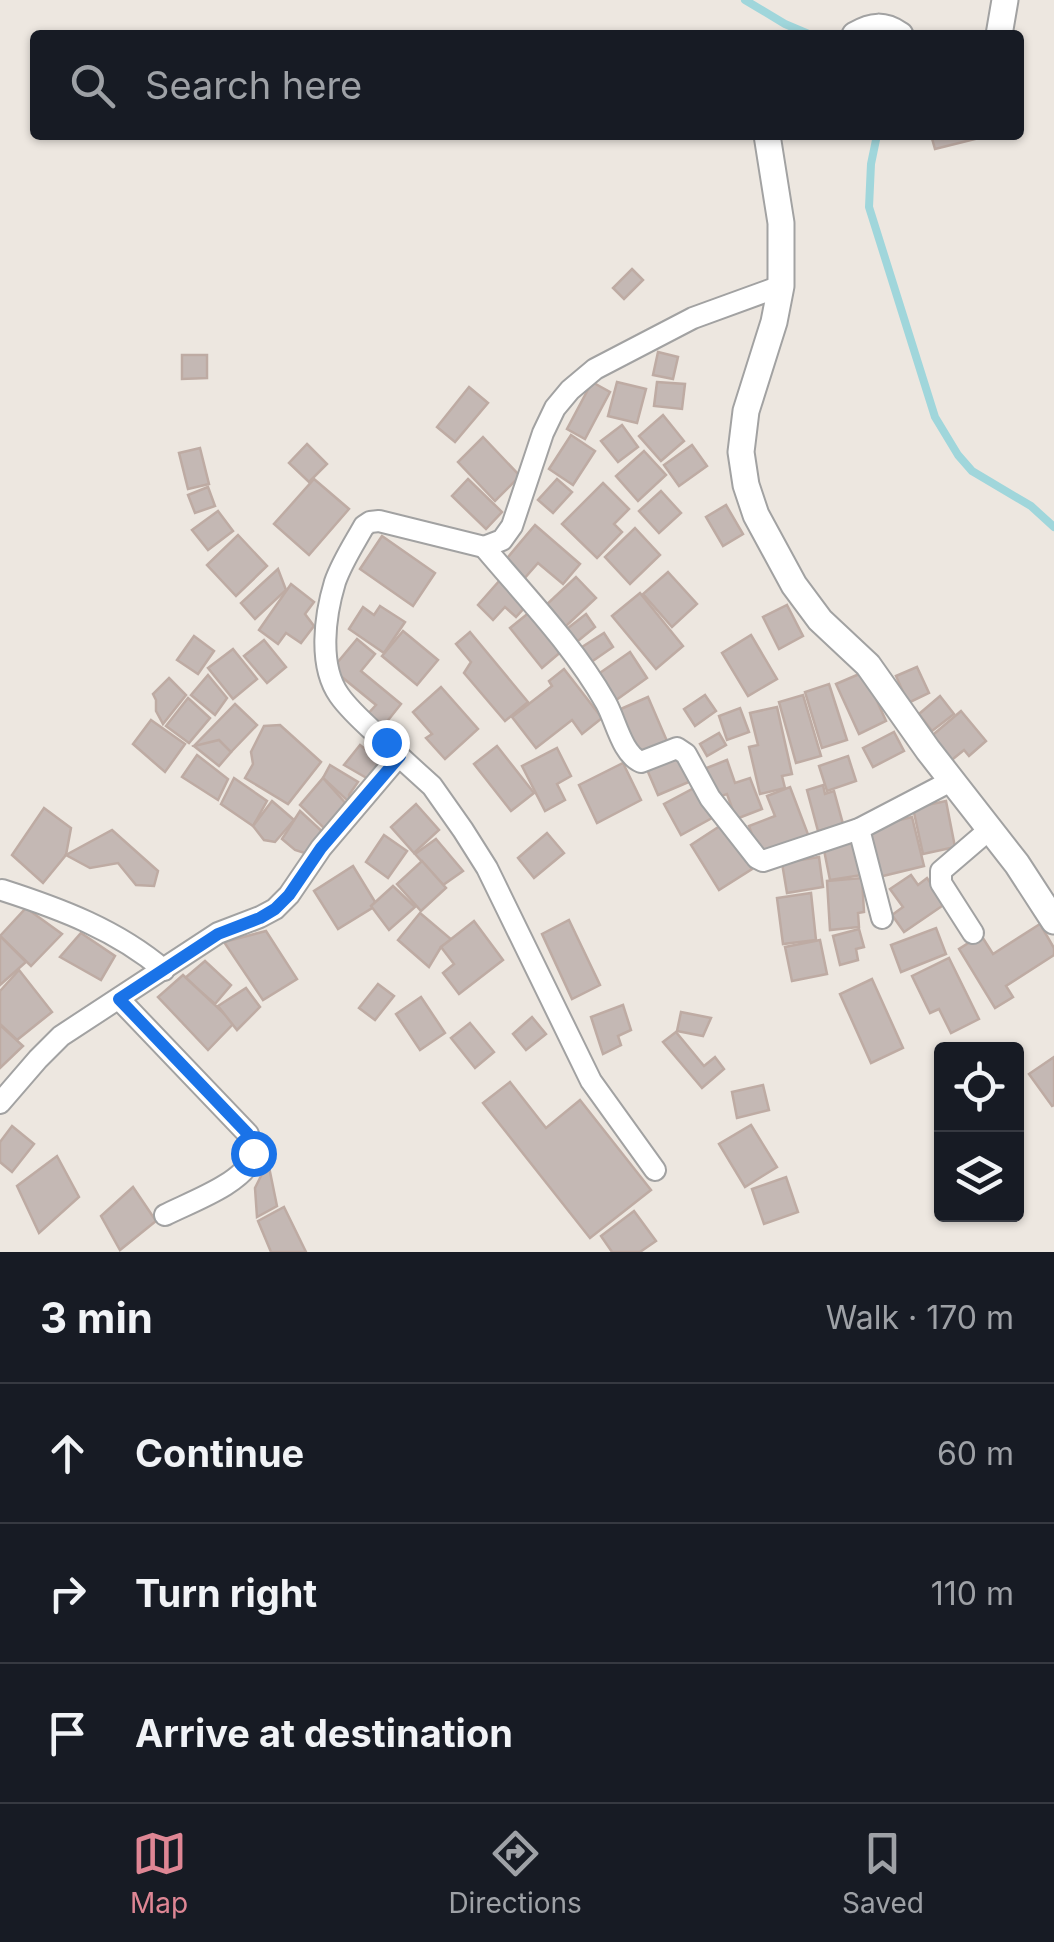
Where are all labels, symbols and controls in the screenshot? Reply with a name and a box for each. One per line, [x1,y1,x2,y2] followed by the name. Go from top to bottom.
[30,30,1024,140] search box
[65,58,120,113] icon: search
[145,62,362,108] text: Search here
[364,720,410,766] route end
[934,1042,1024,1222] map controls
[934,1042,1024,1132] button: locate
[231,1131,277,1177] route start
[934,1132,1024,1222] button: layers
[40,1292,153,1343] text: 3 min
[826,1298,1014,1337] text: Walk · 170 m
[40,1426,95,1481] icon: ahead
[135,1430,304,1476] text: Continue
[937,1434,1014,1473] text: 60 m
[40,1566,95,1621] icon: right
[135,1570,317,1616] text: Turn right
[931,1574,1014,1613] text: 110 m
[40,1706,95,1761] icon: arrive
[135,1710,513,1756] text: Arrive at destination
[130,1826,188,1920] tab: Map
[448,1826,582,1920] tab: Directions
[842,1826,924,1920] tab: Saved

